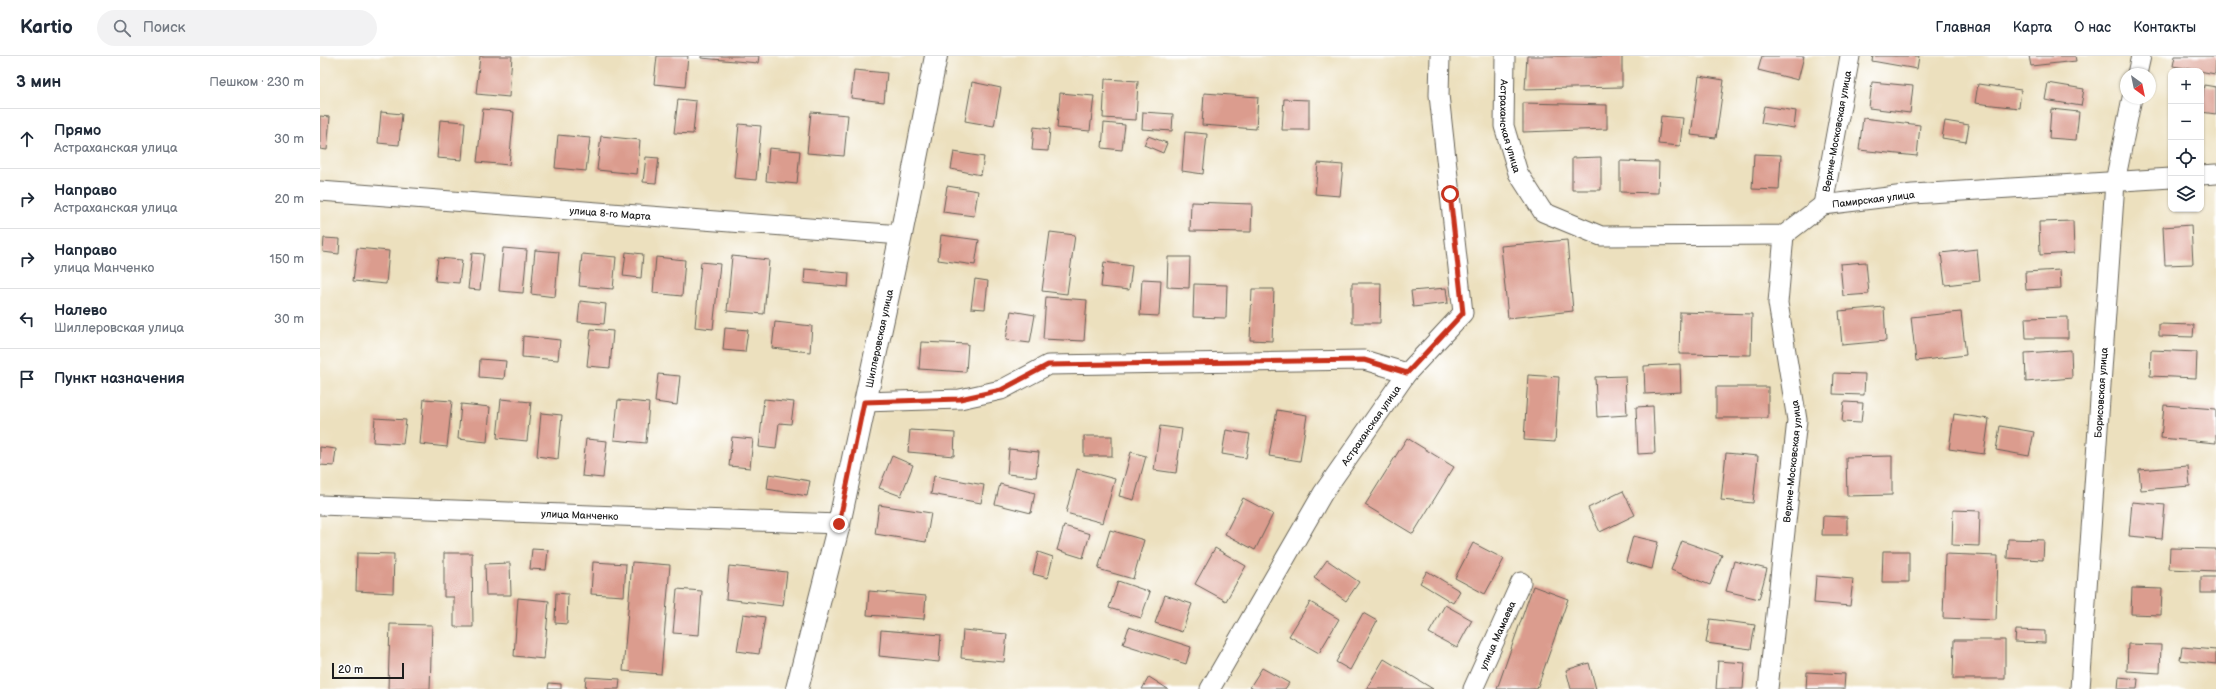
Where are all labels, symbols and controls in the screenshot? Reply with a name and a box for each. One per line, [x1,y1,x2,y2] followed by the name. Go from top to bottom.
[97,10,377,46] search box
[20,16,73,39] text: Kartio
[111,17,133,39] icon: search
[143,18,186,37] text: Поиск
[1936,19,1991,36] text: Главная
[2013,19,2052,36] text: Карта
[2074,19,2111,36] text: О нас
[2133,19,2196,36] text: Контакты
[2120,68,2156,104] north arrow
[2168,68,2204,212] map controls
[2168,68,2204,104] button: +
[1820,70,1854,193] street label: Верхне-Московская улица
[16,72,61,92] text: 3 мин
[209,74,304,90] text: Пешком · 230 m
[1497,78,1523,175] street label: Астраханская улица
[2168,104,2204,140] button: −
[54,121,101,140] text: Прямо
[16,128,38,150] icon: ahead
[274,131,304,147] text: 30 m
[54,140,178,156] text: Астраханская улица
[2168,140,2204,176] button: locate
[2168,176,2204,212] button: layers
[54,181,117,200] text: Направо
[1441,185,1459,203] route start
[16,188,38,210] icon: right
[1831,189,1916,211] street label: Памирская улица
[274,191,304,207] text: 20 m
[54,200,178,216] text: Астраханская улица
[569,205,651,223] street label: улица 8-го Марта
[54,241,117,260] text: Направо
[16,248,38,270] icon: right
[270,251,304,267] text: 150 m
[54,260,154,276] text: улица Манченко
[863,288,896,389] street label: Шиллеровская улица
[54,301,107,320] text: Налево
[16,308,38,330] icon: left
[274,311,304,327] text: 30 m
[54,320,184,336] text: Шиллеровская улица
[2092,347,2111,438] street label: Борисовская улица
[16,368,38,390] icon: arrive
[54,369,185,388] text: Пункт назначения
[1338,383,1404,469] street label: Астраханская улица
[1781,399,1804,523] street label: Верхне-Московская улица
[541,508,619,523] street label: улица Манченко
[830,515,848,533] route end
[1477,599,1519,672] street label: улица Мамаева
[332,661,404,680] scale bar
[338,663,363,676] text: 20 m

